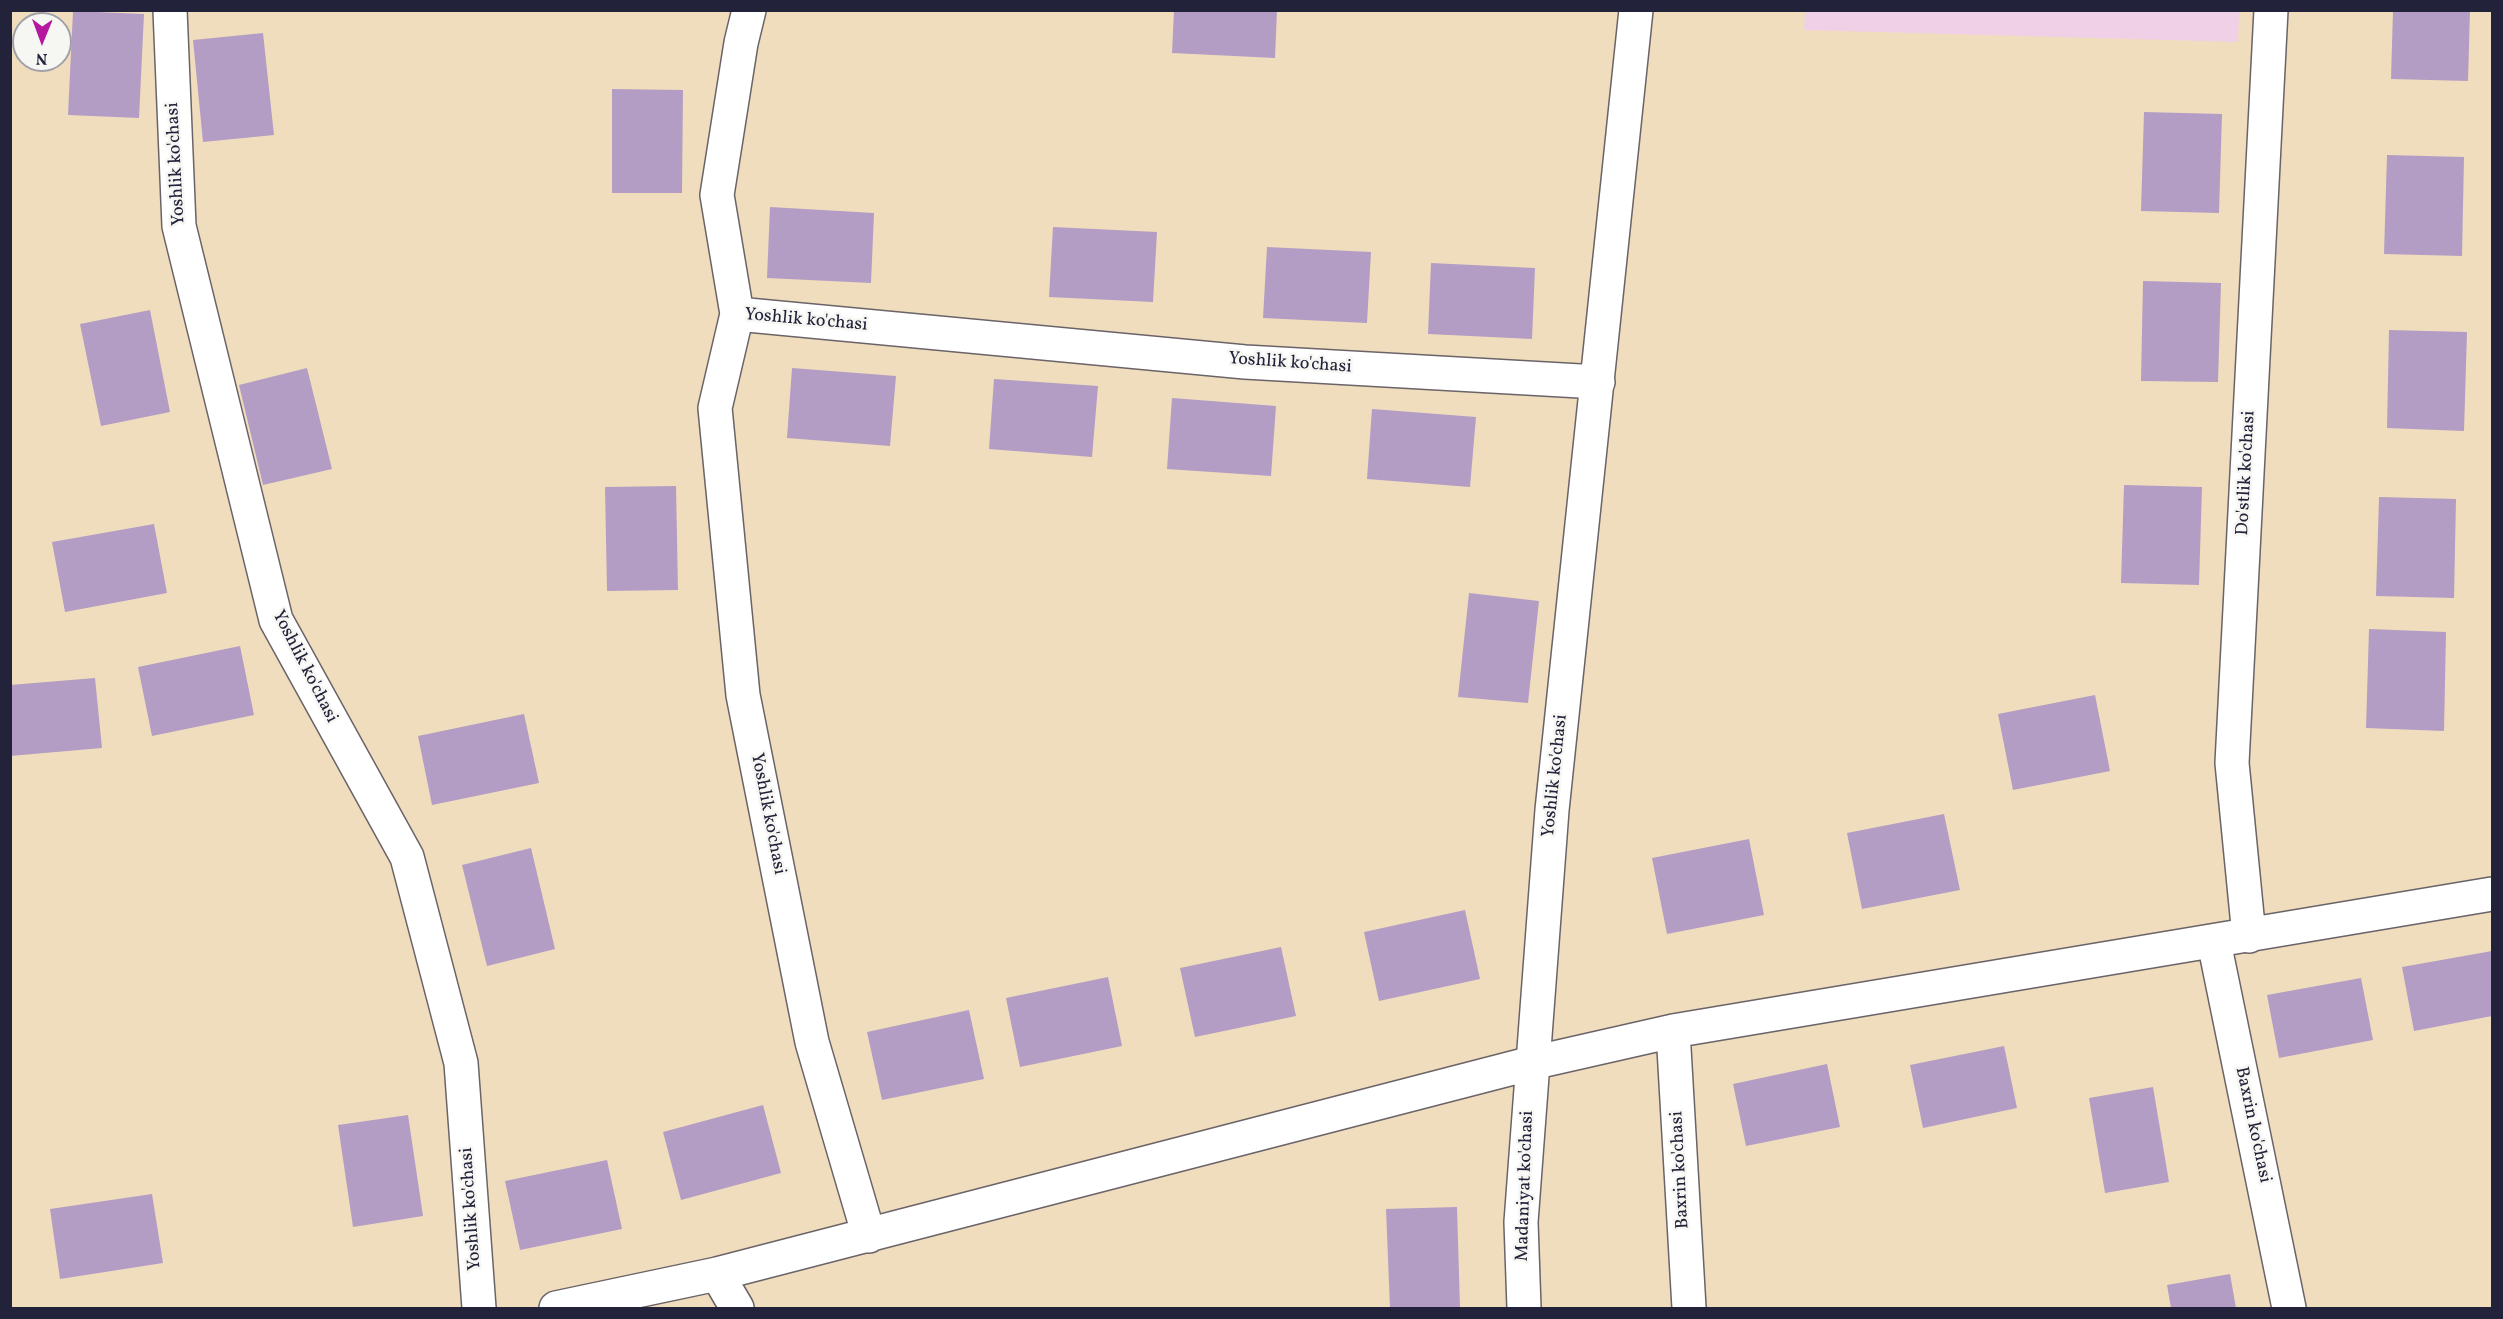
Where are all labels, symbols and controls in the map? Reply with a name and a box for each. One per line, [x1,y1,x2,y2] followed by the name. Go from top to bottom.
[12,12,72,72] north arrow
[36,47,48,69] text: N
[163,102,191,226] street label: Yoshlik ko'chasi
[744,305,868,337] street label: Yoshlik ko'chasi
[1228,349,1352,379] street label: Yoshlik ko'chasi
[2233,410,2261,536] street label: Do'stlik ko'chasi
[266,607,342,727] street label: Yoshlik ko'chasi
[1539,714,1573,838] street label: Yoshlik ko'chasi
[745,751,789,877] street label: Yoshlik ko'chasi
[2229,1065,2275,1185] street label: Baxrin ko'chasi
[1513,1110,1539,1262] street label: Madaniyat ko'chasi
[1667,1110,1695,1230] street label: Baxrin ko'chasi
[457,1147,487,1271] street label: Yoshlik ko'chasi

